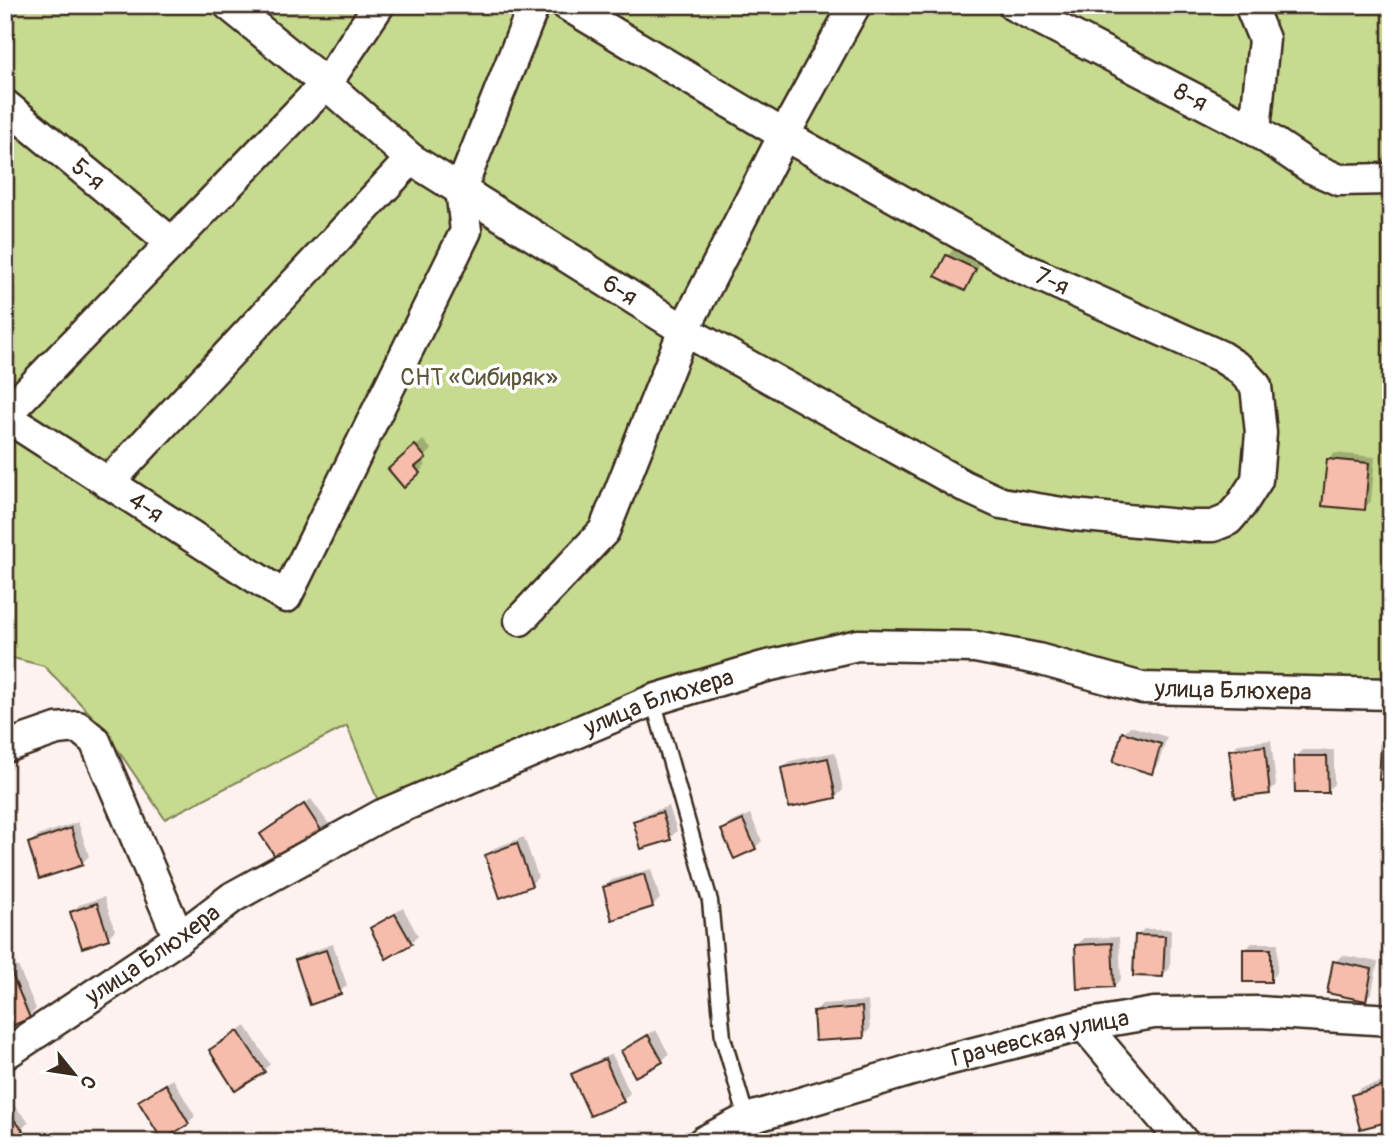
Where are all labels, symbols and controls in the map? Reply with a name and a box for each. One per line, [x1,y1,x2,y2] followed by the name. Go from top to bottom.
[1169,77,1212,118] street label: 8-я
[65,152,110,196] street label: 5-я
[1030,261,1073,302] street label: 7-я
[597,269,642,312] street label: 6-я
[400,363,558,392] park label: СНТ «Сибиряк»
[123,486,169,529] street label: 4-я
[579,663,737,743] street label: улица Блюхера
[1153,674,1312,707] street label: улица Блюхера
[79,898,226,1012] street label: улица Блюхера
[948,1004,1131,1073] street label: Грачевская улица
[38,1038,108,1108] north arrow
[74,1071,101,1093] text: С

